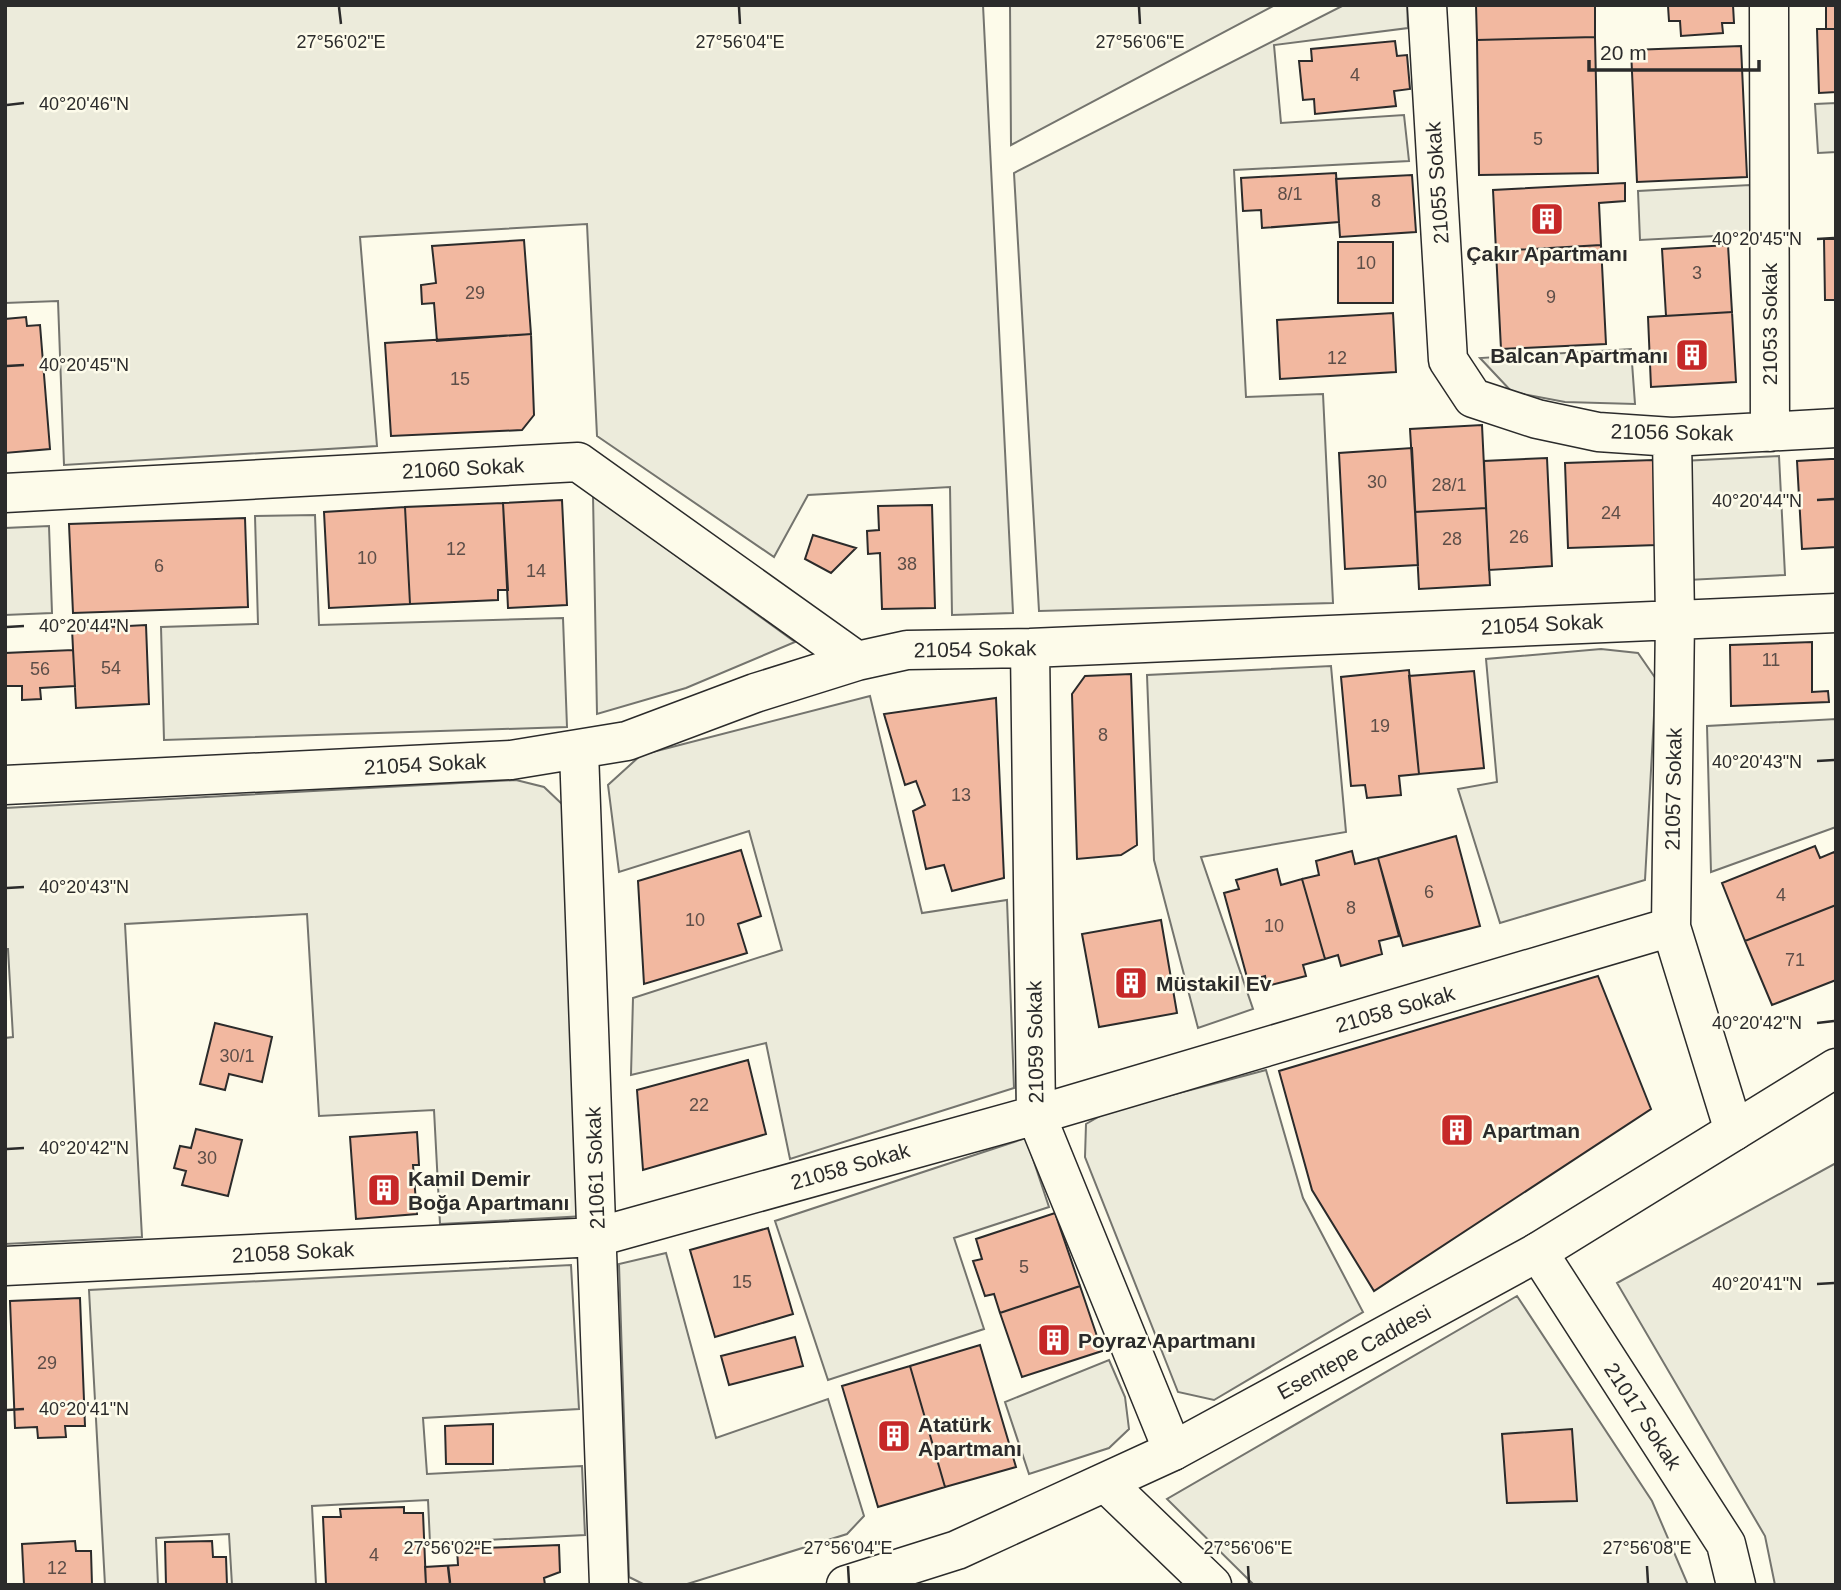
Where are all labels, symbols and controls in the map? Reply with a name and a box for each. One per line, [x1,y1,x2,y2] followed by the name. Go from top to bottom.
[1589,28,1759,72] scale bar
[296,32,386,52] text: 27°56'02"E
[695,32,785,52] text: 27°56'04"E
[1095,32,1185,52] text: 27°56'06"E
[1600,41,1647,64] text: 20 m
[1350,65,1360,85] house number: 4
[39,94,129,114] text: 40°20'46"N
[1421,121,1453,245] street label: 21055 Sokak
[1533,129,1543,149] house number: 5
[1277,184,1303,204] house number: 8/1
[1371,191,1381,211] house number: 8
[1528,200,1566,238] building icon: Çakır Apartmanı
[1712,229,1802,249] text: 40°20'45"N
[1466,242,1628,265] place label: Çakır Apartmanı
[1356,253,1376,273] house number: 10
[1758,262,1781,385] street label: 21053 Sokak
[1692,263,1702,283] house number: 3
[465,283,485,303] house number: 29
[1546,287,1556,307] house number: 9
[1673,336,1711,374] building icon: Balcan Apartmanı
[1490,344,1668,367] place label: Balcan Apartmanı
[1327,348,1347,368] house number: 12
[39,355,129,375] text: 40°20'45"N
[450,369,470,389] house number: 15
[1611,419,1734,445] street label: 21056 Sokak
[401,453,525,483] street label: 21060 Sokak
[1367,472,1387,492] house number: 30
[1431,475,1467,495] house number: 28/1
[1712,491,1802,511] text: 40°20'44"N
[1601,503,1621,523] house number: 24
[1509,527,1529,547] house number: 26
[1442,529,1462,549] house number: 28
[446,539,466,559] house number: 12
[357,548,377,568] house number: 10
[897,554,917,574] house number: 38
[154,556,164,576] house number: 6
[526,561,546,581] house number: 14
[1480,609,1604,639] street label: 21054 Sokak
[39,616,129,636] text: 40°20'44"N
[914,636,1037,662] street label: 21054 Sokak
[1762,650,1780,670] house number: 11
[101,658,121,678] house number: 54
[30,659,50,679] house number: 56
[1370,716,1390,736] house number: 19
[1098,725,1108,745] house number: 8
[1660,727,1686,850] street label: 21057 Sokak
[363,749,487,779] street label: 21054 Sokak
[1712,752,1802,772] text: 40°20'43"N
[951,785,971,805] house number: 13
[39,877,129,897] text: 40°20'43"N
[1424,882,1434,902] house number: 6
[1776,885,1786,905] house number: 4
[1346,898,1356,918] house number: 8
[685,910,705,930] house number: 10
[1264,916,1284,936] house number: 10
[1785,950,1805,970] house number: 71
[1112,964,1150,1002] building icon: Müstakil Ev
[1156,972,1272,995] place label: Müstakil Ev
[1022,980,1048,1103] street label: 21059 Sokak
[1333,981,1458,1037] street label: 21058 Sokak
[1712,1013,1802,1033] text: 40°20'42"N
[219,1046,255,1066] house number: 30/1
[689,1095,709,1115] house number: 22
[581,1106,609,1230] street label: 21061 Sokak
[1438,1111,1476,1149] building icon: Apartman
[1482,1119,1580,1142] place label: Apartman
[39,1138,129,1158] text: 40°20'42"N
[788,1138,913,1194] street label: 21058 Sokak
[197,1148,217,1168] house number: 30
[408,1167,569,1214] place label: Kamil Demir Boğa Apartmanı
[365,1171,403,1209] building icon: Kamil Demir Boğa Apartmanı
[231,1237,355,1267] street label: 21058 Sokak
[1019,1257,1029,1277] house number: 5
[732,1272,752,1292] house number: 15
[1712,1274,1802,1294] text: 40°20'41"N
[1273,1300,1435,1404] street label: Esentepe Caddesi
[1035,1321,1073,1359] building icon: Poyraz Apartmanı
[1078,1329,1256,1352] place label: Poyraz Apartmanı
[37,1353,57,1373] house number: 29
[1600,1358,1686,1474] street label: 21017 Sokak
[39,1399,129,1419] text: 40°20'41"N
[918,1413,1022,1460] place label: Atatürk Apartmanı
[875,1417,913,1455] building icon: Atatürk Apartmanı
[403,1538,493,1558] text: 27°56'02"E
[803,1538,893,1558] text: 27°56'04"E
[1203,1538,1293,1558] text: 27°56'06"E
[1602,1538,1692,1558] text: 27°56'08"E
[369,1545,379,1565] house number: 4
[47,1558,67,1578] house number: 12

